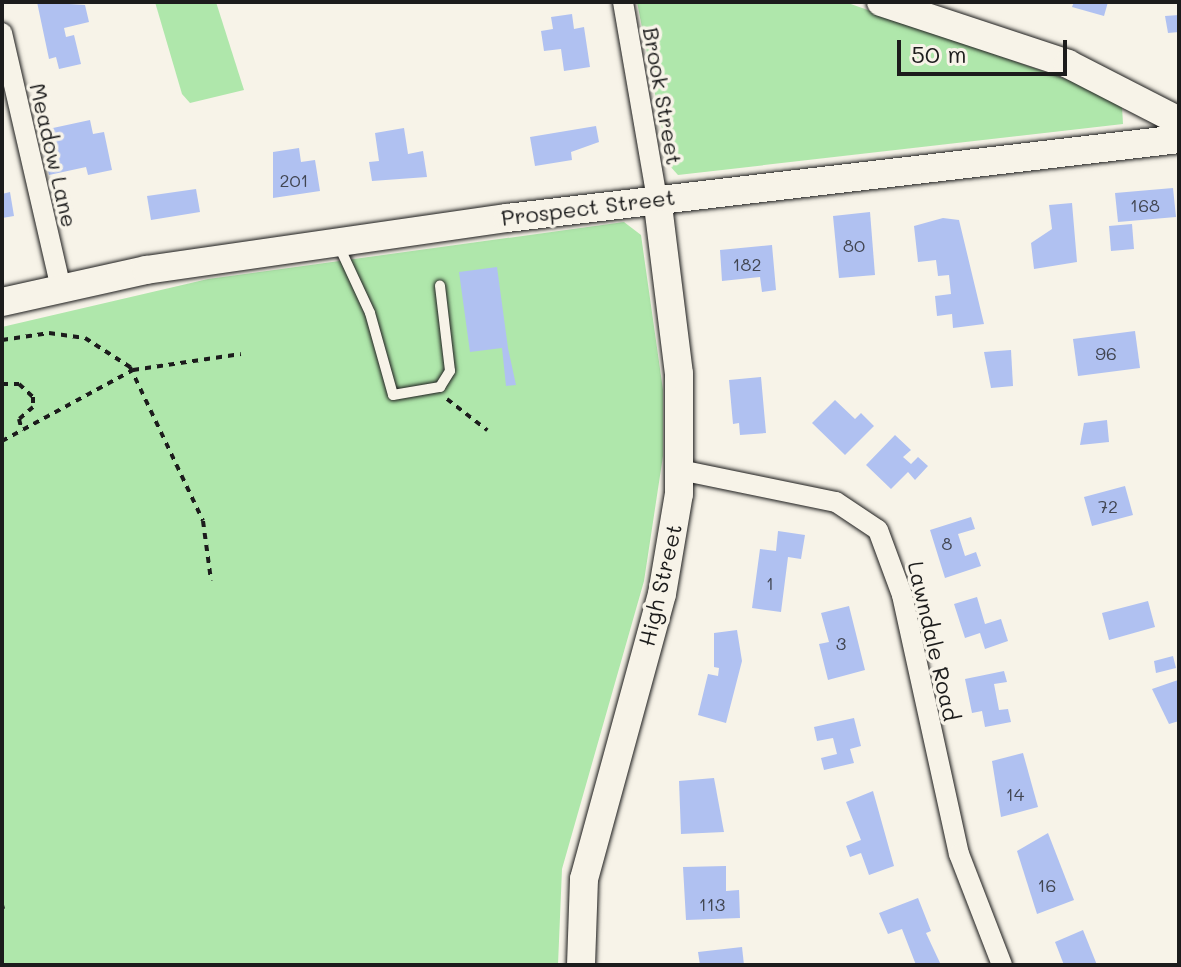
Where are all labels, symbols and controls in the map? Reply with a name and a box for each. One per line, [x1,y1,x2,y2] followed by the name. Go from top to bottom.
[901,24,1071,74] scale bar
[638,25,688,167] street label: Brook Street
[911,38,967,69] text: 50 m
[25,80,83,230] street label: Meadow Lane
[279,169,309,191] house number: 201
[499,183,677,231] street label: Prospect Street
[1130,194,1160,216] house number: 168
[843,234,865,256] house number: 80
[733,253,761,275] house number: 182
[1095,342,1117,364] house number: 96
[1098,495,1118,517] house number: 72
[633,521,687,649] street label: High Street
[942,532,952,554] house number: 8
[903,559,965,723] street label: Lawndale Road
[766,572,774,594] house number: 1
[836,632,846,654] house number: 3
[1006,783,1024,805] house number: 14
[1038,874,1056,896] house number: 16
[699,893,725,915] house number: 113

